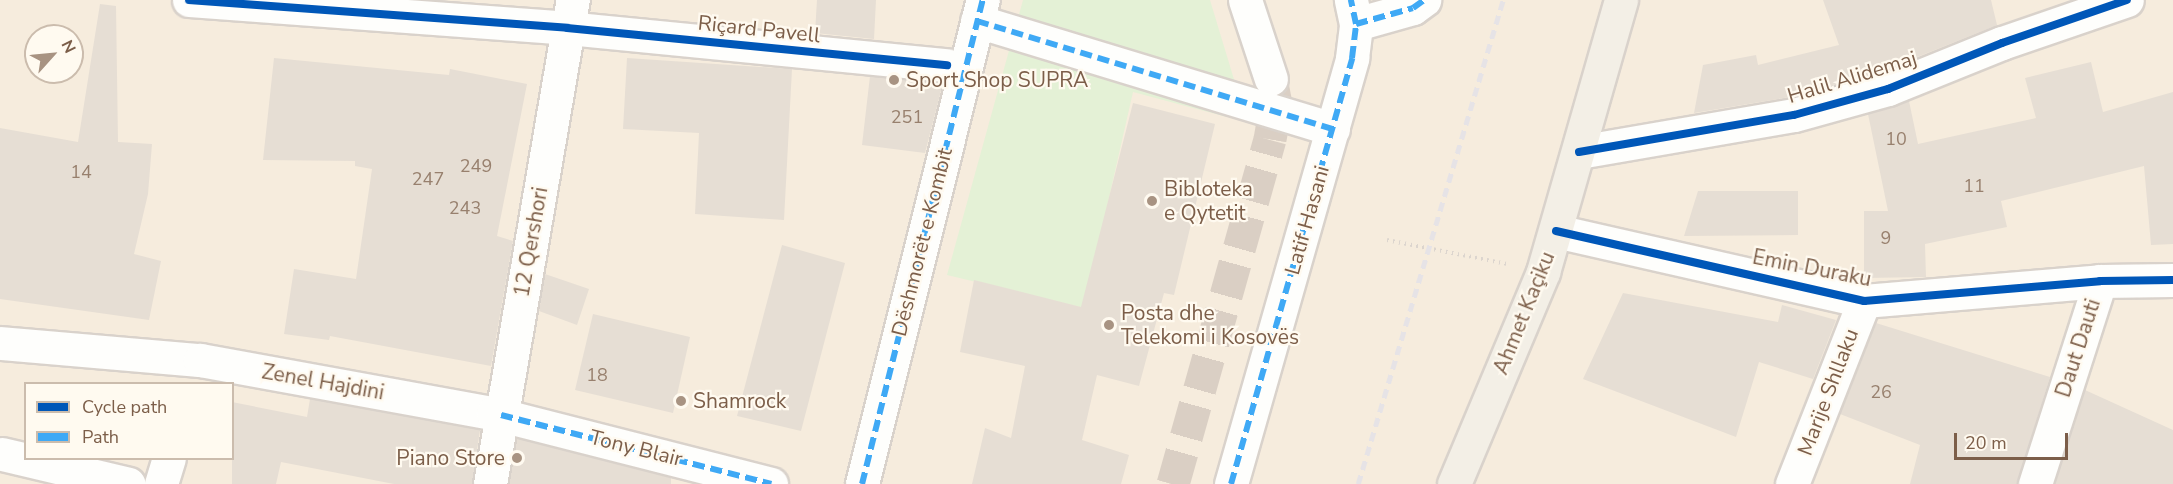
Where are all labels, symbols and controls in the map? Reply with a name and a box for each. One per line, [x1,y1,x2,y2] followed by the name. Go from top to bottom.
[697,10,821,48] street label: Riçard Pavell
[24,24,84,84] north arrow
[56,36,81,57] text: N
[1784,45,1920,109] street label: Halil Alidemaj
[906,67,1088,93] place label: Sport Shop SUPRA
[887,73,901,87] marker: Sport Shop SUPRA
[891,106,923,128] house number: 251
[1885,128,1907,150] house number: 10
[886,145,958,339] street label: Dëshmorët e Kombit
[460,155,492,177] house number: 249
[70,161,92,183] house number: 14
[1279,163,1335,277] street label: Latif Hasani
[412,168,444,190] house number: 247
[1963,175,1985,197] house number: 11
[1164,176,1253,226] place label: Bibloteka e Qytetit
[509,185,553,299] street label: 12 Qershori
[1145,194,1159,208] marker: Bibloteka e Qytetit
[449,197,481,219] house number: 243
[1881,227,1891,249] house number: 9
[1750,244,1874,292] street label: Emin Duraku
[1488,248,1560,378] street label: Ahmet Kaçiku
[2050,296,2106,400] street label: Daut Dauti
[1121,300,1299,350] place label: Posta dhe Telekomi i Kosovës
[1102,318,1116,332] marker: Posta dhe Telekomi i Kosovës
[1792,325,1864,459] street label: Marije Shllaku
[260,359,386,405] street label: Zenel Hajdini
[586,364,608,386] house number: 18
[1870,381,1892,403] house number: 26
[24,382,234,460] legend
[693,388,786,414] place label: Shamrock
[674,394,688,408] marker: Shamrock
[82,395,167,419] text: Cycle path
[1957,421,2071,459] scale bar
[587,424,685,472] street label: Tony Blair
[82,425,119,449] text: Path
[1965,431,2007,455] text: 20 m
[396,445,505,471] place label: Piano Store
[510,451,524,465] marker: Piano Store

